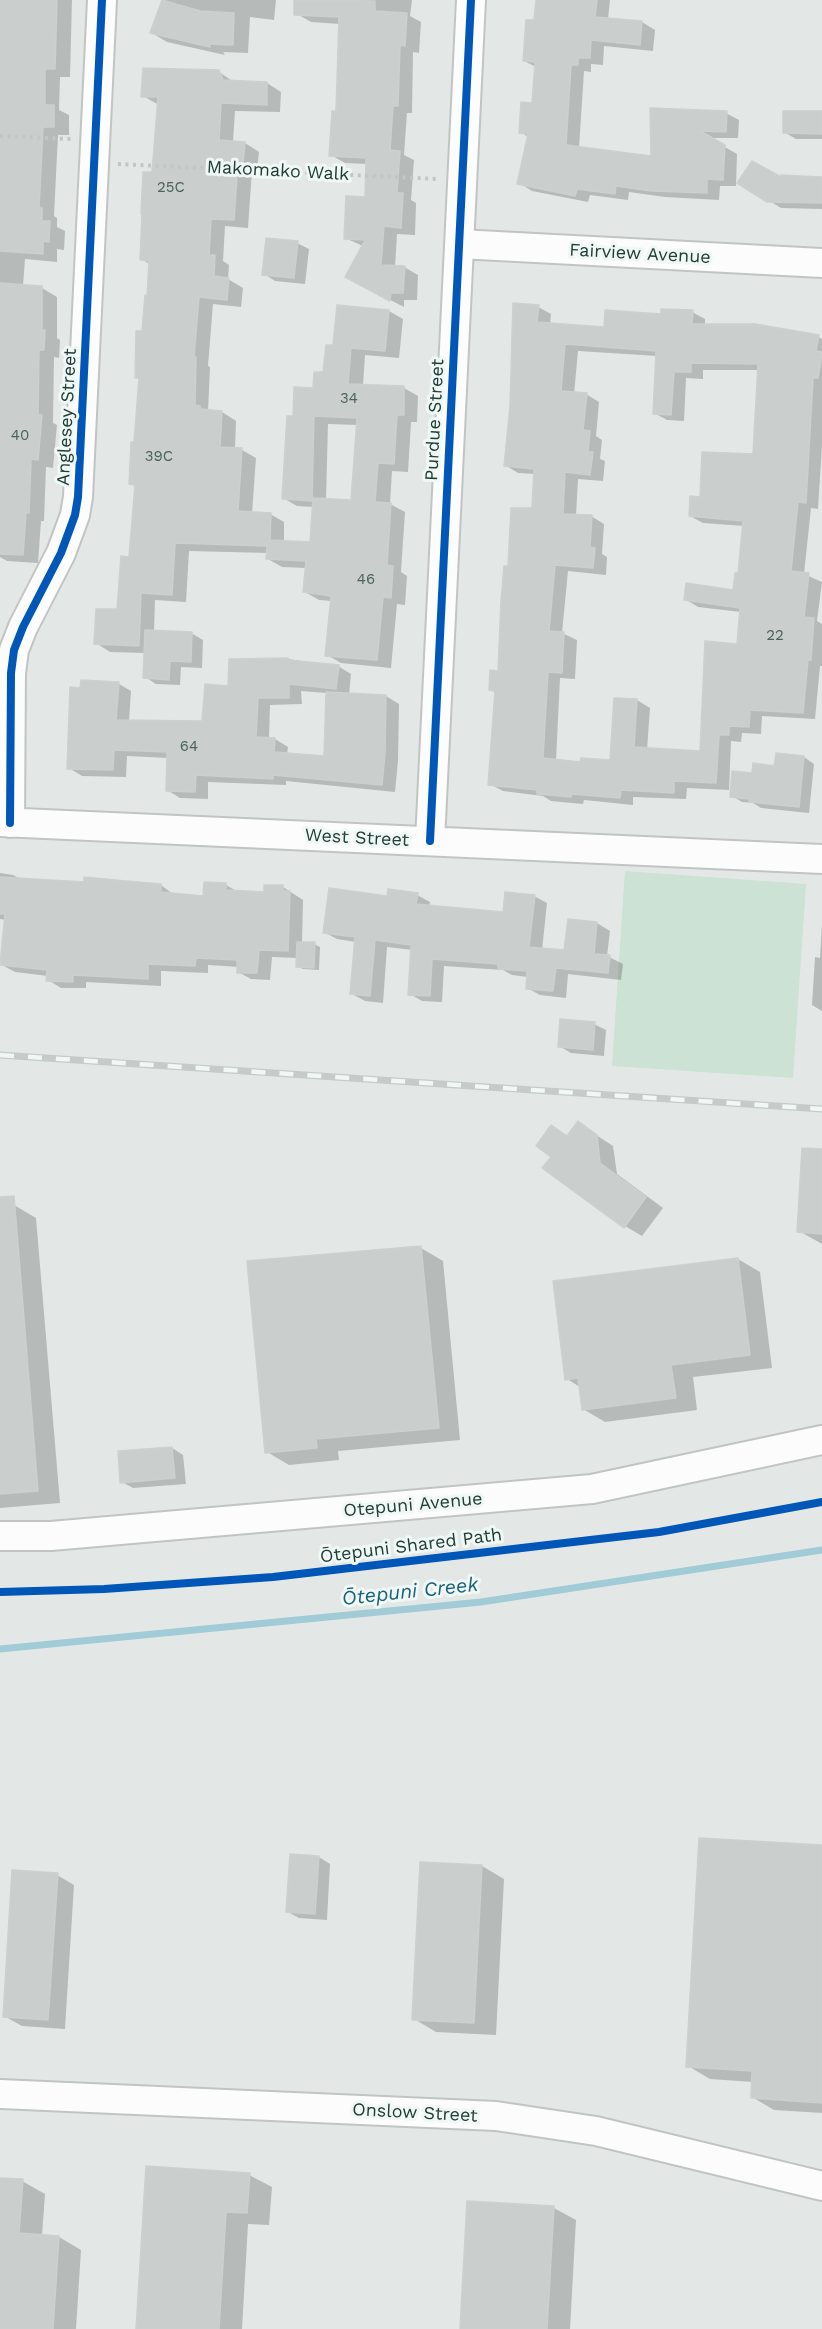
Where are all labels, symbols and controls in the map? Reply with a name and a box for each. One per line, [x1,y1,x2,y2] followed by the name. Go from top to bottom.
[206,156,350,186] street label: Makomako Walk
[157,179,185,197] house number: 25C
[569,240,711,268] street label: Fairview Avenue
[53,348,81,486] street label: Anglesey Street
[421,358,449,482] street label: Purdue Street
[340,390,358,408] house number: 34
[11,427,29,445] house number: 40
[145,448,173,466] house number: 39C
[357,571,375,589] house number: 46
[766,627,784,645] house number: 22
[180,738,198,756] house number: 64
[304,824,410,852] street label: West Street
[343,1488,483,1522] street label: Otepuni Avenue
[319,1524,503,1568] street label: Ōtepuni Shared Path
[341,1573,479,1611] water label: Ōtepuni Creek
[352,2099,478,2127] street label: Onslow Street

